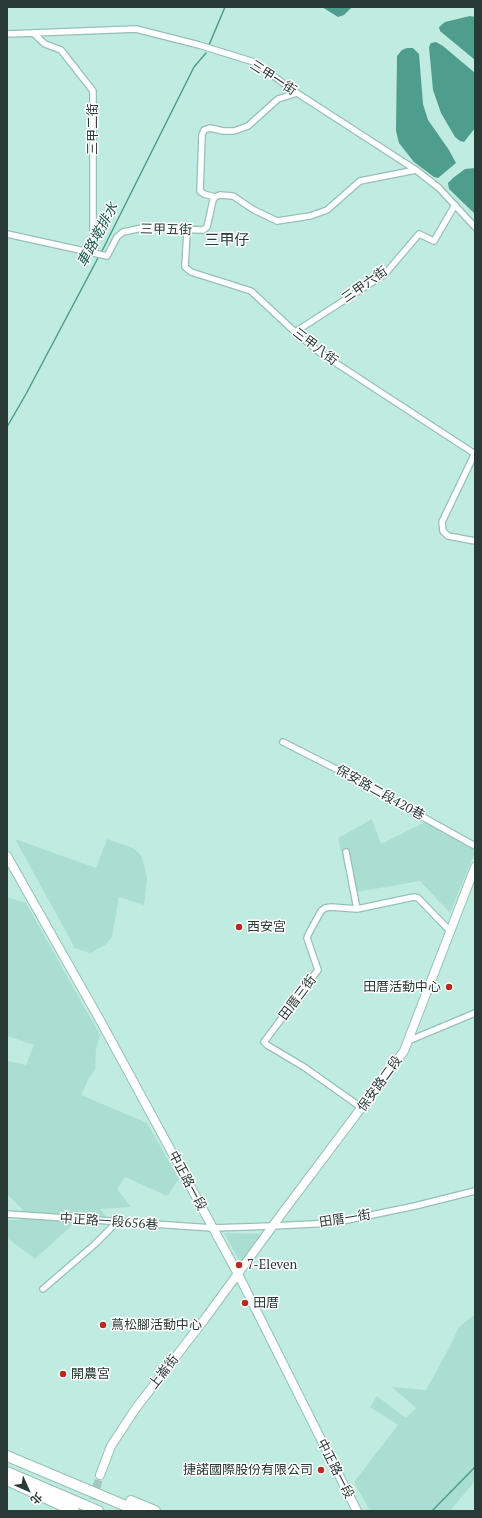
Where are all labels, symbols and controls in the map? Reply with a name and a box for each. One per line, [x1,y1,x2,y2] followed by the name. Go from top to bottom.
[247,57,299,99] street label: 三甲一街
[85,103,101,155] street label: 三甲二街
[74,200,122,270] water label: 車路墘排水
[140,222,192,238] street label: 三甲五街
[205,232,249,250] district label: 三甲仔
[339,264,391,306] street label: 三甲六街
[290,325,340,369] street label: 三甲八街
[333,762,427,824] street label: 保安路二段420巷
[247,919,286,935] place label: 西安宮
[234,922,244,932] marker: 西安宮
[276,973,320,1023] street label: 田厝三街
[363,979,441,995] place label: 田厝活動中心
[444,982,454,992] marker: 田厝活動中心
[355,1053,405,1115] street label: 保安路二段
[165,1149,209,1213] street label: 中正路一段
[318,1207,372,1231] street label: 田厝一街
[59,1211,159,1233] street label: 中正路一段656巷
[247,1257,297,1273] place label: 7-Eleven
[234,1260,244,1270] marker: 7-Eleven
[253,1295,279,1311] place label: 田厝
[240,1298,250,1308] marker: 田厝
[111,1317,202,1333] place label: 蔦松腳活動中心
[98,1320,108,1330] marker: 蔦松腳活動中心
[146,1352,182,1392] street label: 上崙街
[71,1366,110,1382] place label: 開農宮
[58,1369,68,1379] marker: 開農宮
[313,1437,357,1501] street label: 中正路一段
[183,1462,313,1478] place label: 捷諾國際股份有限公司
[316,1465,326,1475] marker: 捷諾國際股份有限公司
[8,1470,48,1510] north arrow
[28,1490,45,1507] text: 北

